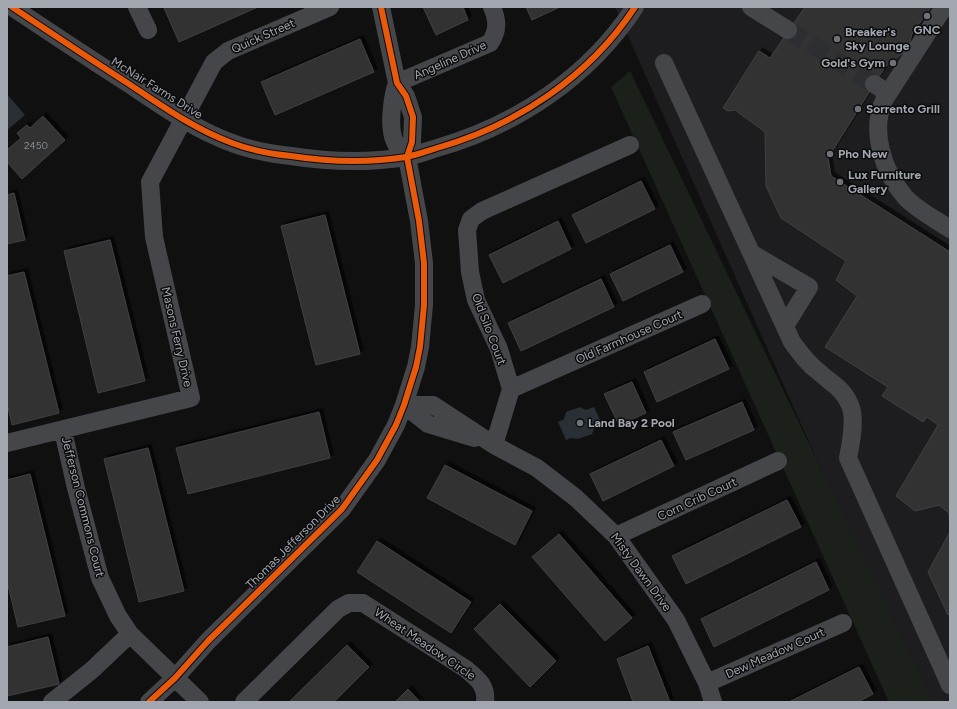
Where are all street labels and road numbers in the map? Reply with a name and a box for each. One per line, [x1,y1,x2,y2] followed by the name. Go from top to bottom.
[229,16,297,56] street label: Quick Street
[412,38,489,82] street label: Angeline Drive
[109,54,206,122] street label: McNair Farms Drive
[159,286,195,389] street label: Masons Ferry Drive
[469,291,509,367] street label: Old Silo Court
[574,307,685,367] street label: Old Farmhouse Court
[59,436,107,579] street label: Jefferson Commons Court
[655,474,739,523] street label: Corn Crib Court
[243,492,343,592] street label: Thomas Jefferson Drive
[608,530,674,614] street label: Misty Dawn Drive
[372,605,478,683] street label: Wheat Meadow Circle
[723,625,827,681] street label: Dew Meadow Court

